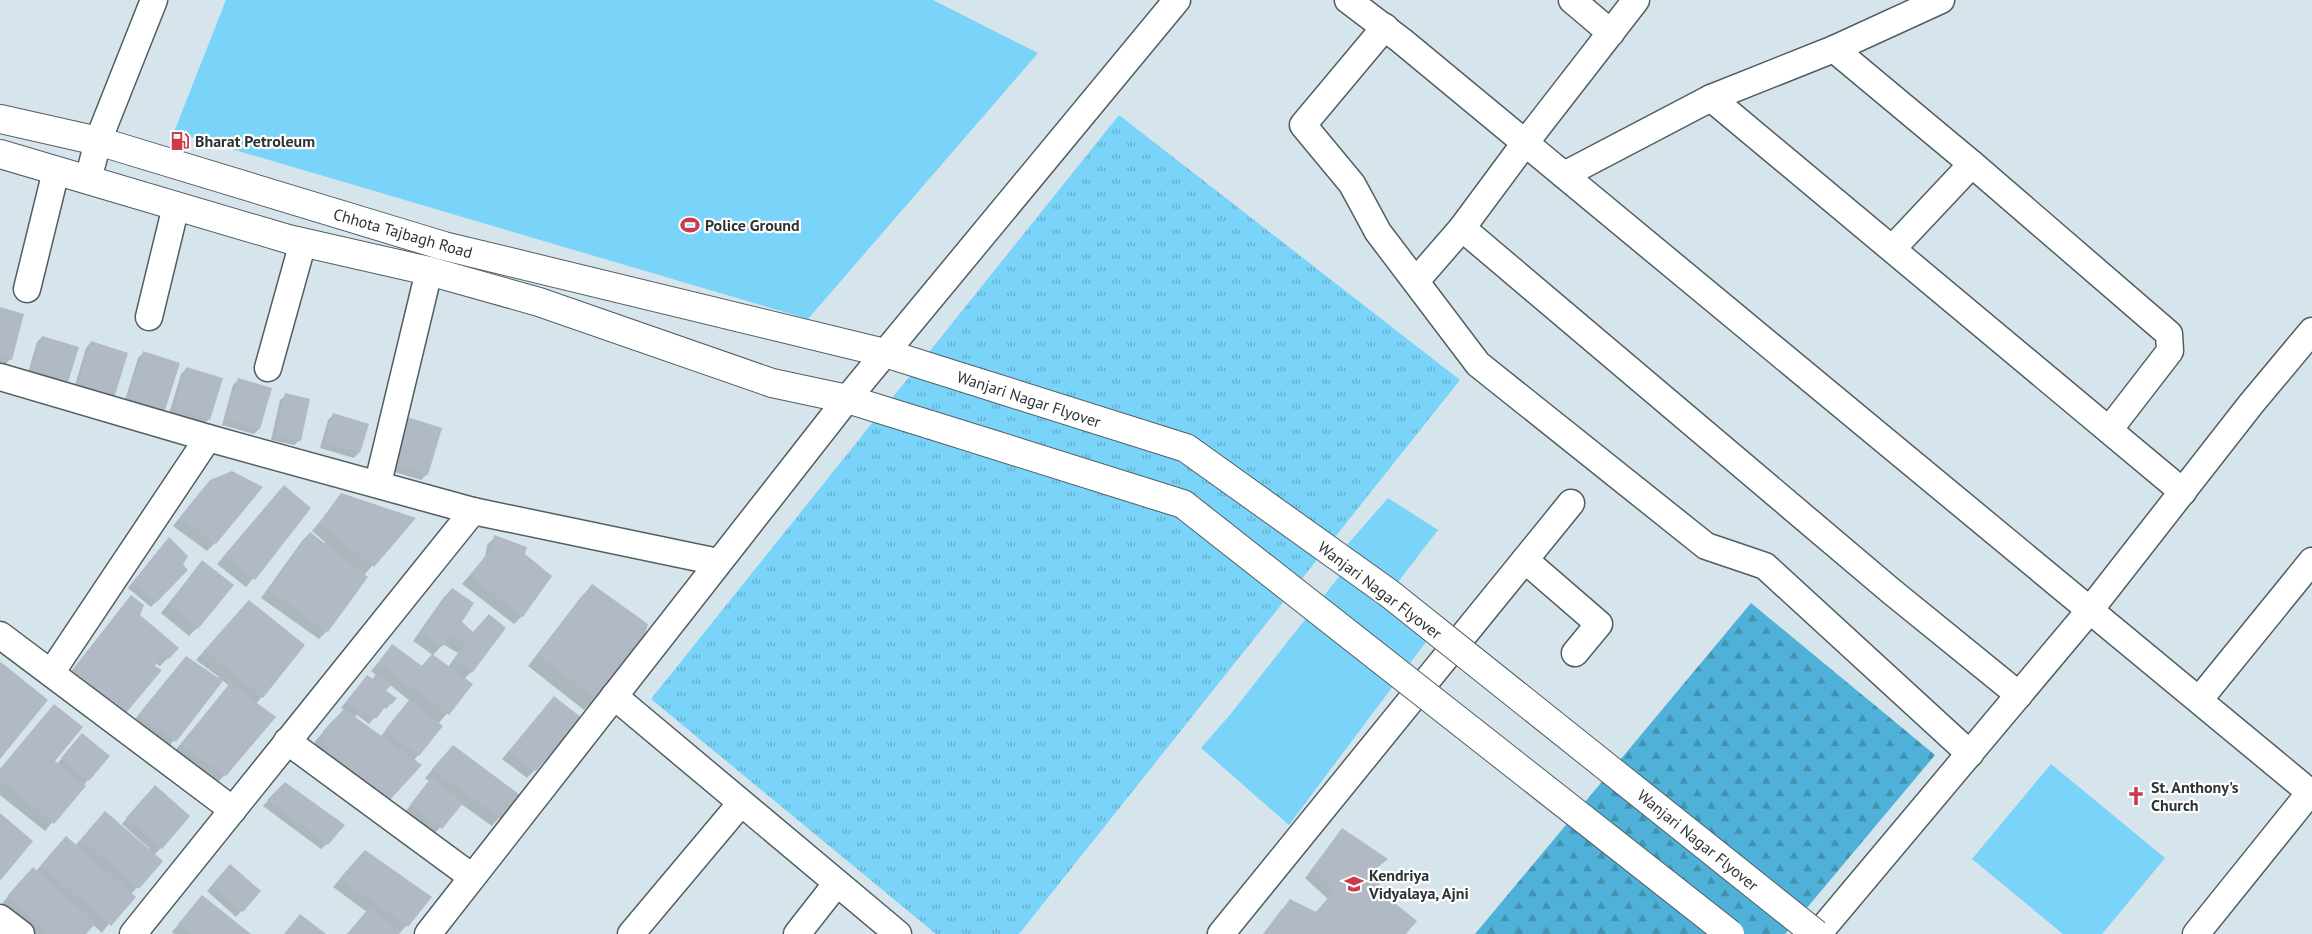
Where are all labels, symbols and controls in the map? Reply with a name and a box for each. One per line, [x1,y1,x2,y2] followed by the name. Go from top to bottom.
[169,130,191,152] fuel station icon: Bharat Petroleum
[195,131,315,151] place label: Bharat Petroleum
[331,204,475,262] street label: Chhota Tajbagh Road
[679,214,701,236] sports icon: Police Ground
[705,215,800,235] place label: Police Ground
[955,366,1104,432] street label: Wanjari Nagar Flyover
[1314,537,1446,643] street label: Wanjari Nagar Flyover
[2151,777,2239,815] place label: St. Anthony's Church
[1633,785,1763,895] street label: Wanjari Nagar Flyover
[2125,785,2147,807] church icon: St. Anthony's Church
[1368,865,1469,903] place label: Kendriya Vidyalaya, Ajni
[1343,873,1365,895] school or university icon: Kendriya Vidyalaya, Ajni

